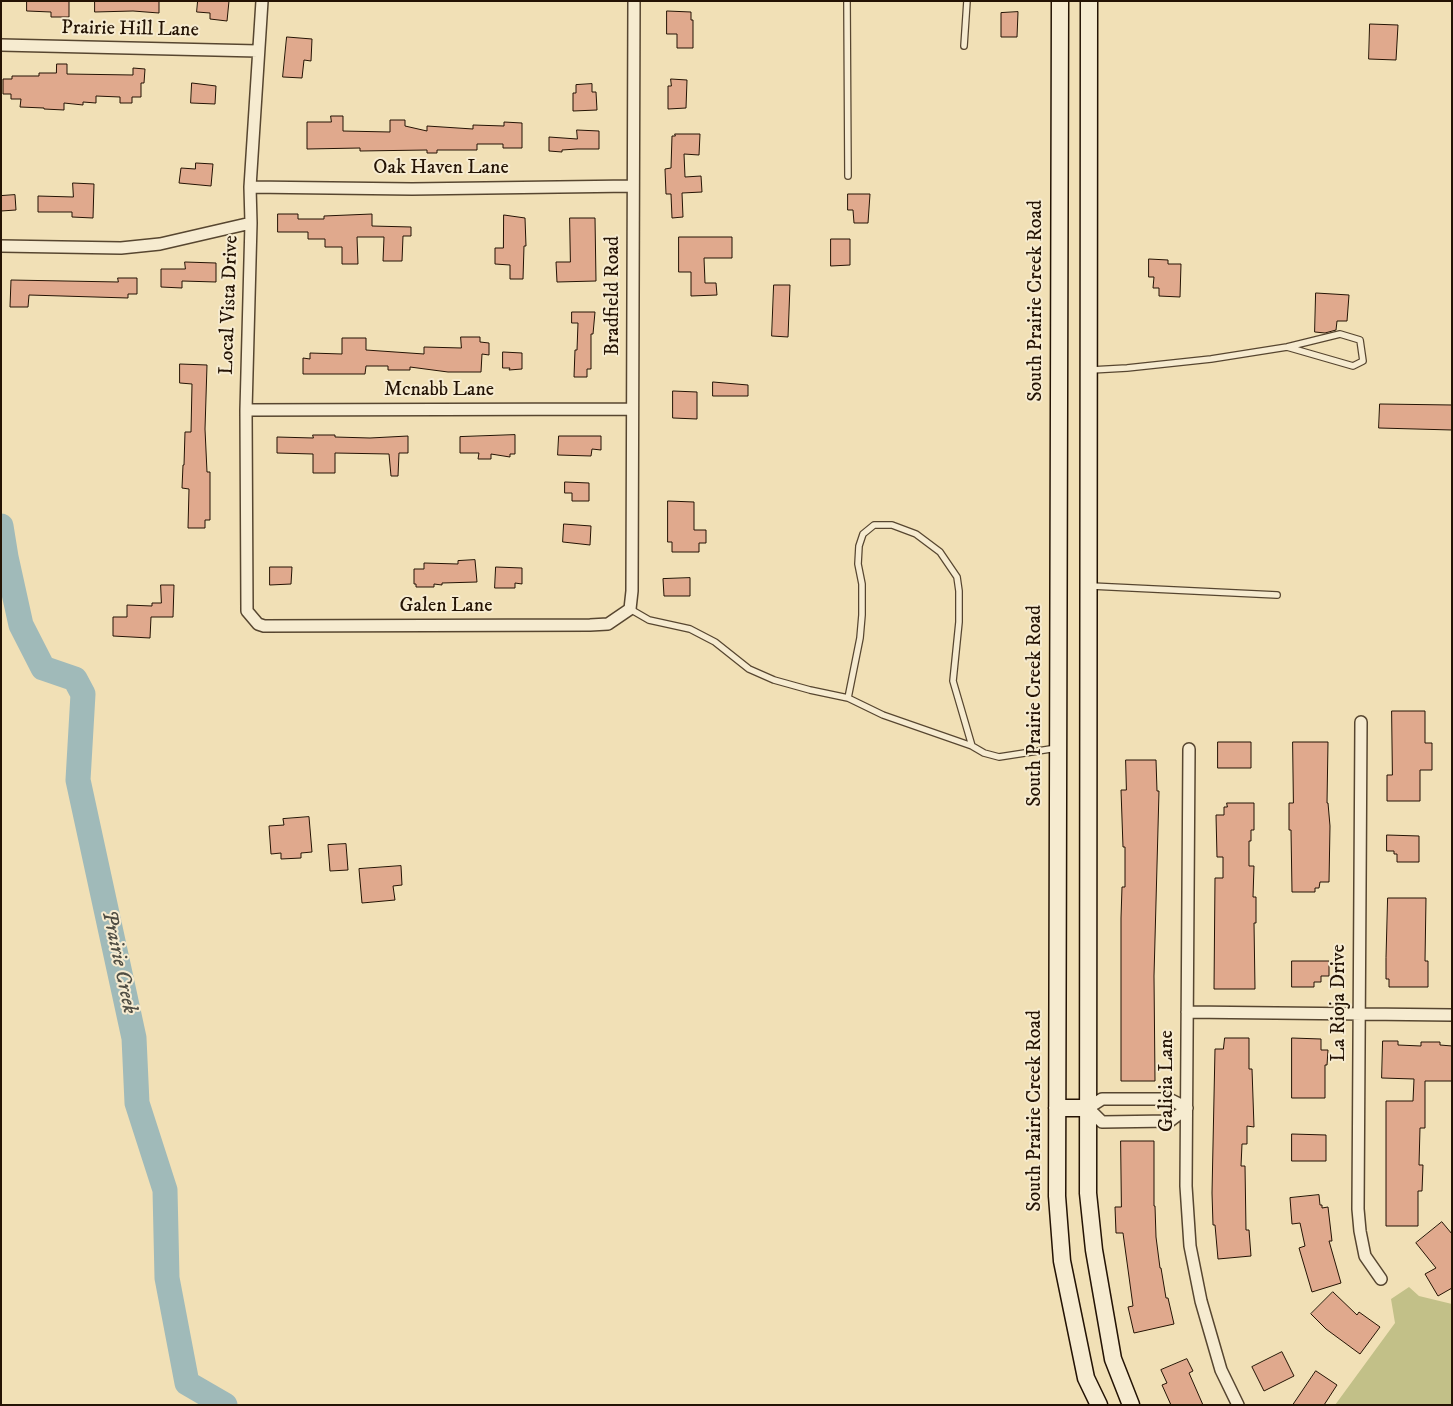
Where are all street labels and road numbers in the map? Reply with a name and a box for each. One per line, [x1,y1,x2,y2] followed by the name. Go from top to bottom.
[61,17,199,43] street label: Prairie Hill Lane
[373,157,509,181] street label: Oak Haven Lane
[1025,200,1049,402] street label: South Prairie Creek Road
[216,235,244,375] street label: Local Vista Drive
[602,236,626,356] street label: Bradfield Road
[384,379,494,403] street label: Mcnabb Lane
[399,595,493,619] street label: Galen Lane
[1024,605,1048,807] street label: South Prairie Creek Road
[1328,944,1352,1062] street label: La Rioja Drive
[1024,1010,1048,1212] street label: South Prairie Creek Road
[1156,1030,1180,1132] street label: Galicia Lane

